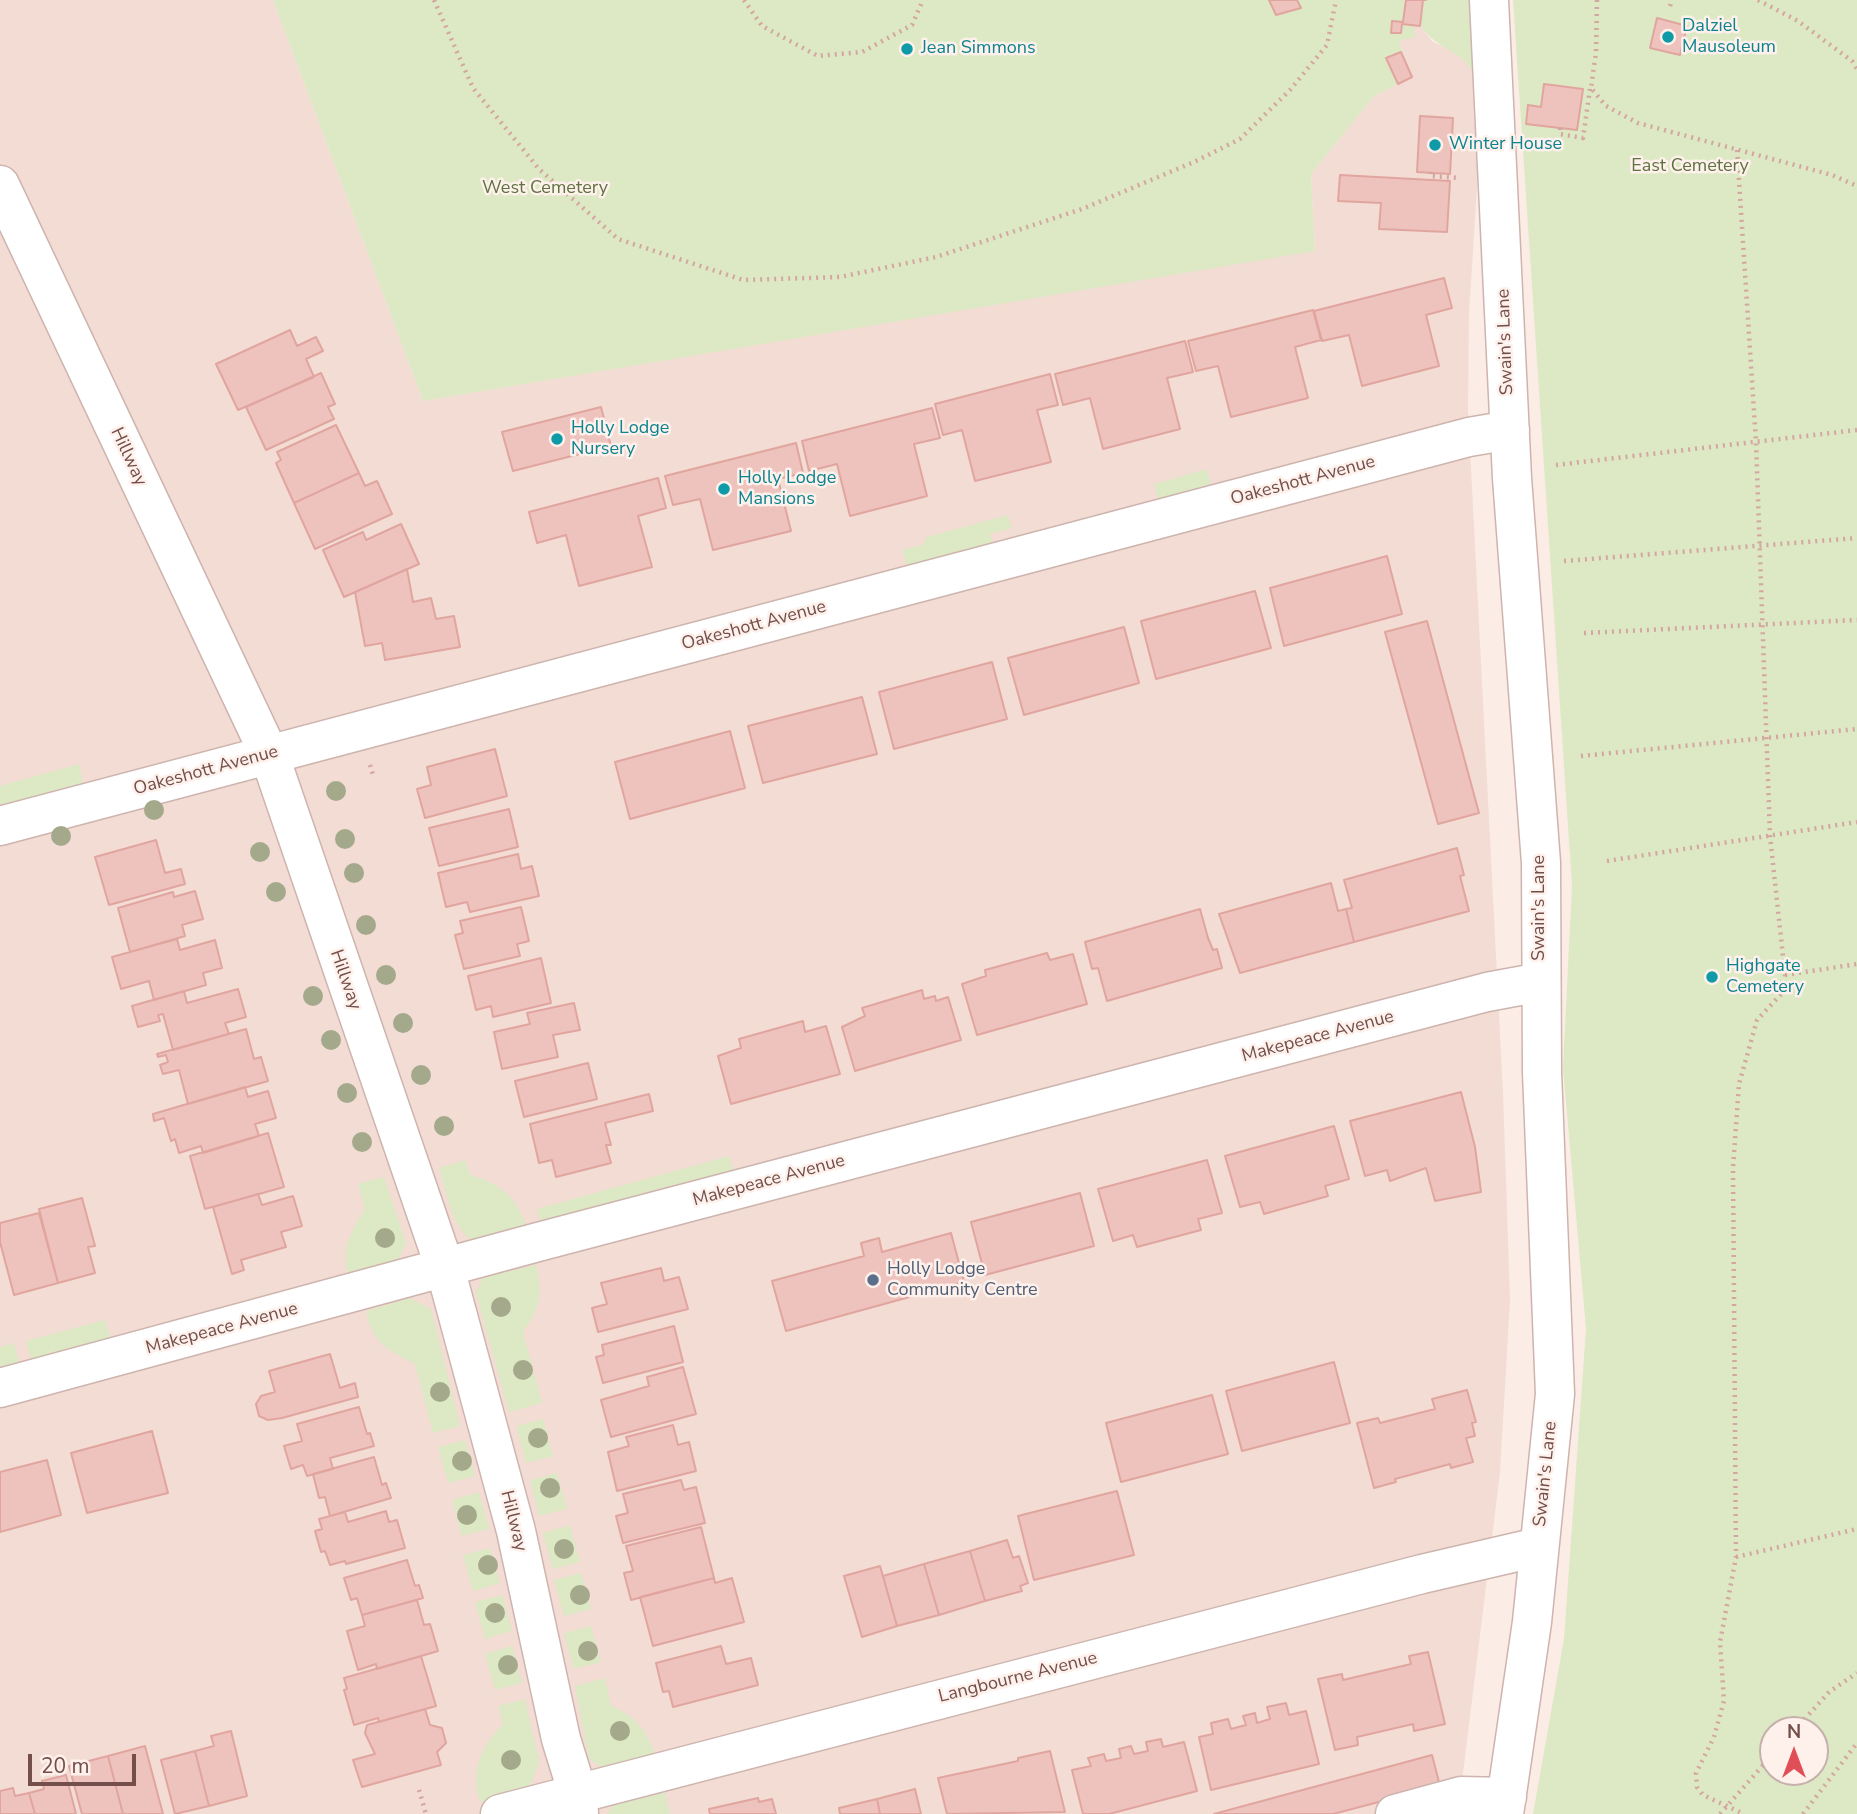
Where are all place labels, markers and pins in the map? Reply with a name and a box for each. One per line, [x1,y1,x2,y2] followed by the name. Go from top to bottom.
[1682,16,1776,58] place label: Dalziel Mausoleum
[1660,29,1676,45] marker: Dalziel Mausoleum
[921,38,1036,60] place label: Jean Simmons
[899,41,915,57] marker: Jean Simmons
[1449,134,1562,156] place label: Winter House
[1427,137,1443,153] marker: Winter House
[571,418,669,460] place label: Holly Lodge Nursery
[549,431,565,447] marker: Holly Lodge Nursery
[738,468,836,510] place label: Holly Lodge Mansions
[716,481,732,497] marker: Holly Lodge Mansions
[1726,956,1804,998] place label: Highgate Cemetery
[1704,969,1720,985] marker: Highgate Cemetery
[887,1259,1038,1302] place label: Holly Lodge Community Centre
[865,1272,881,1288] marker: Holly Lodge Community Centre

